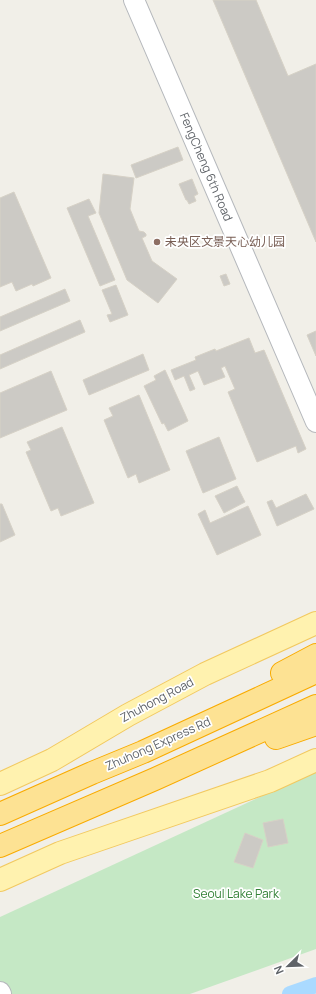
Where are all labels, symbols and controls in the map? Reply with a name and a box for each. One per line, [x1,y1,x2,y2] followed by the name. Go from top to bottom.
[176,110,237,224] street label: FengCheng 6th Road
[165,233,285,250] place label: 未央区文景天心幼儿园
[152,237,162,247] marker: 未央区文景天心幼儿园
[117,673,196,726] street label: Zhuhong Road
[102,713,213,774] street label: Zhuhong Express Rd
[193,885,280,902] park label: Seoul Lake Park
[268,946,308,986] north arrow
[270,963,287,977] text: N

